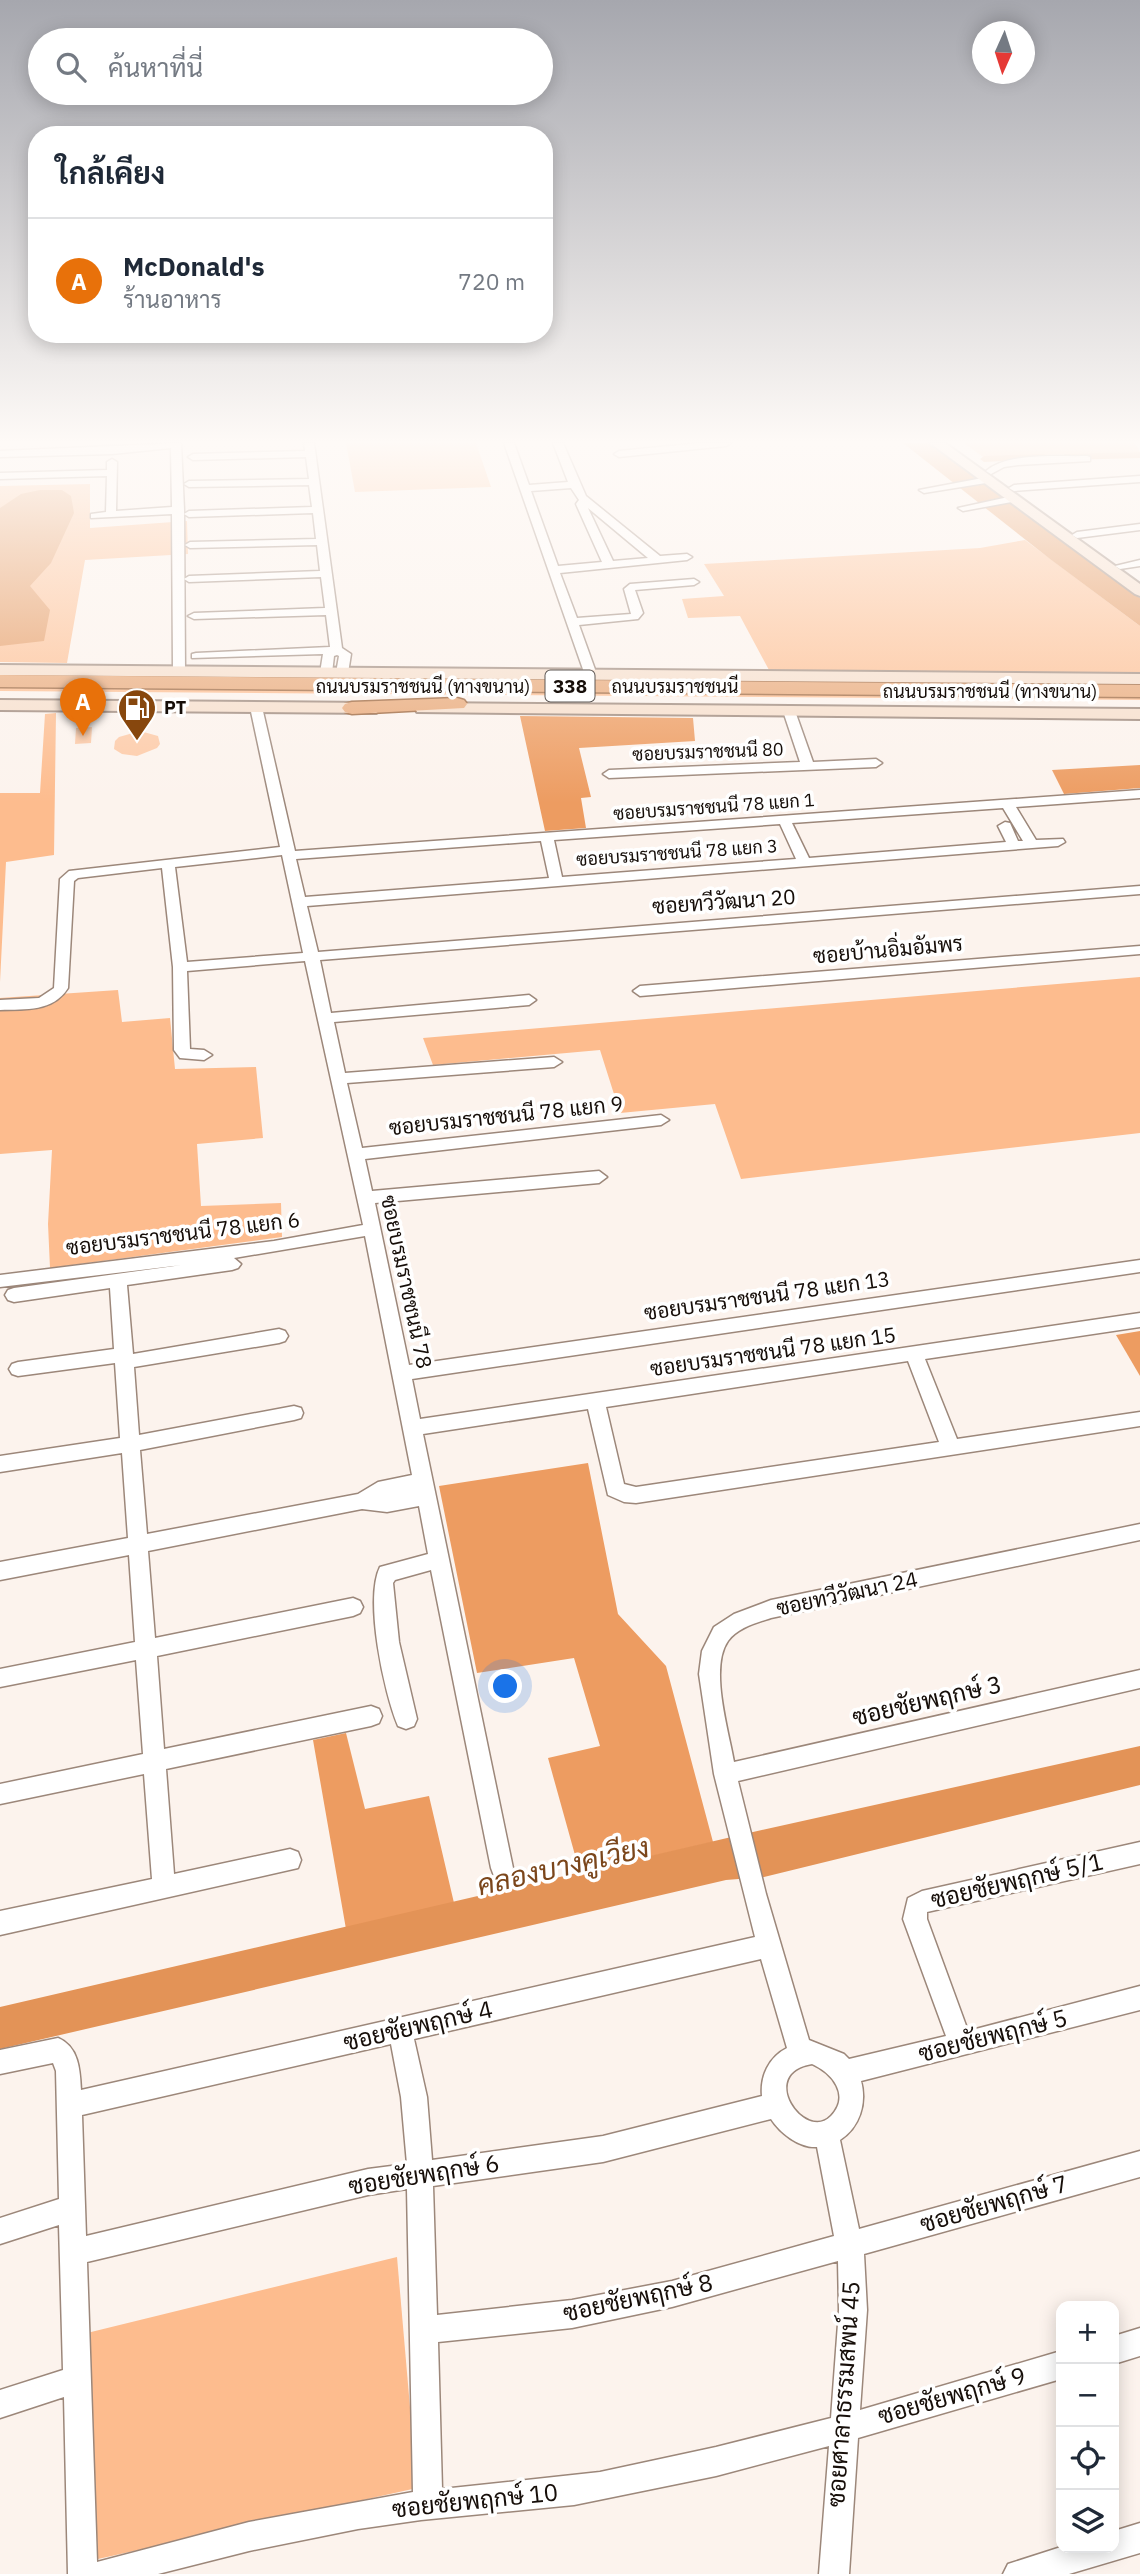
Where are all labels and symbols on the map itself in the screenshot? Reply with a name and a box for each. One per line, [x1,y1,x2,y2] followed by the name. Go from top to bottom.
[972,21,1035,84] north arrow
[546,670,594,702] road number: 338
[316,674,530,698] street label: ถนนบรมราชชนนี (ทางขนาน)
[612,674,738,698] street label: ถนนบรมราชชนนี
[60,678,106,736] pin: A
[883,679,1097,703] street label: ถนนบรมราชชนนี (ทางขนาน)
[116,687,158,742] fuel station icon: PT
[164,696,187,719] place label: PT
[632,736,784,766] street label: ซอยบรมราชชนนี 80
[612,787,815,825] street label: ซอยบรมราชชนนี 78 แยก 1
[575,833,778,871] street label: ซอยบรมราชชนนี 78 แยก 3
[651,882,797,920] street label: ซอยทวีวัฒนา 20
[812,924,964,969] street label: ซอยบ้านอิ่มอัมพร
[387,1089,624,1141] street label: ซอยบรมราชชนนี 78 แยก 9
[375,1193,439,1371] street label: ซอยบรมราชชนนี 78
[64,1205,301,1261] street label: ซอยบรมราชชนนี 78 แยก 6
[642,1264,892,1326] street label: ซอยบรมราชชนนี 78 แยก 13
[648,1320,898,1382] street label: ซอยบรมราชชนนี 78 แยก 15
[774,1564,920,1622] street label: ซอยทวีวัฒนา 24
[849,1667,1005,1733] street label: ซอยชัยพฤกษ์ 3
[488,1669,522,1703] your location
[473,1828,653,1905] water label: คลองบางคูเวียง
[928,1845,1106,1915] street label: ซอยชัยพฤกษ์ 5/1
[340,1992,496,2058] street label: ซอยชัยพฤกษ์ 4
[915,2001,1070,2069] street label: ซอยชัยพฤกษ์ 5
[346,2146,502,2202] street label: ซอยชัยพฤกษ์ 6
[916,2167,1071,2239] street label: ซอยชัยพฤกษ์ 7
[560,2266,716,2328] street label: ซอยชัยพฤกษ์ 8
[819,2280,867,2508] street label: ซอยศาลาธรรมสพน์ 45
[874,2359,1029,2431] street label: ซอยชัยพฤกษ์ 9
[390,2475,559,2525] street label: ซอยชัยพฤกษ์ 10

